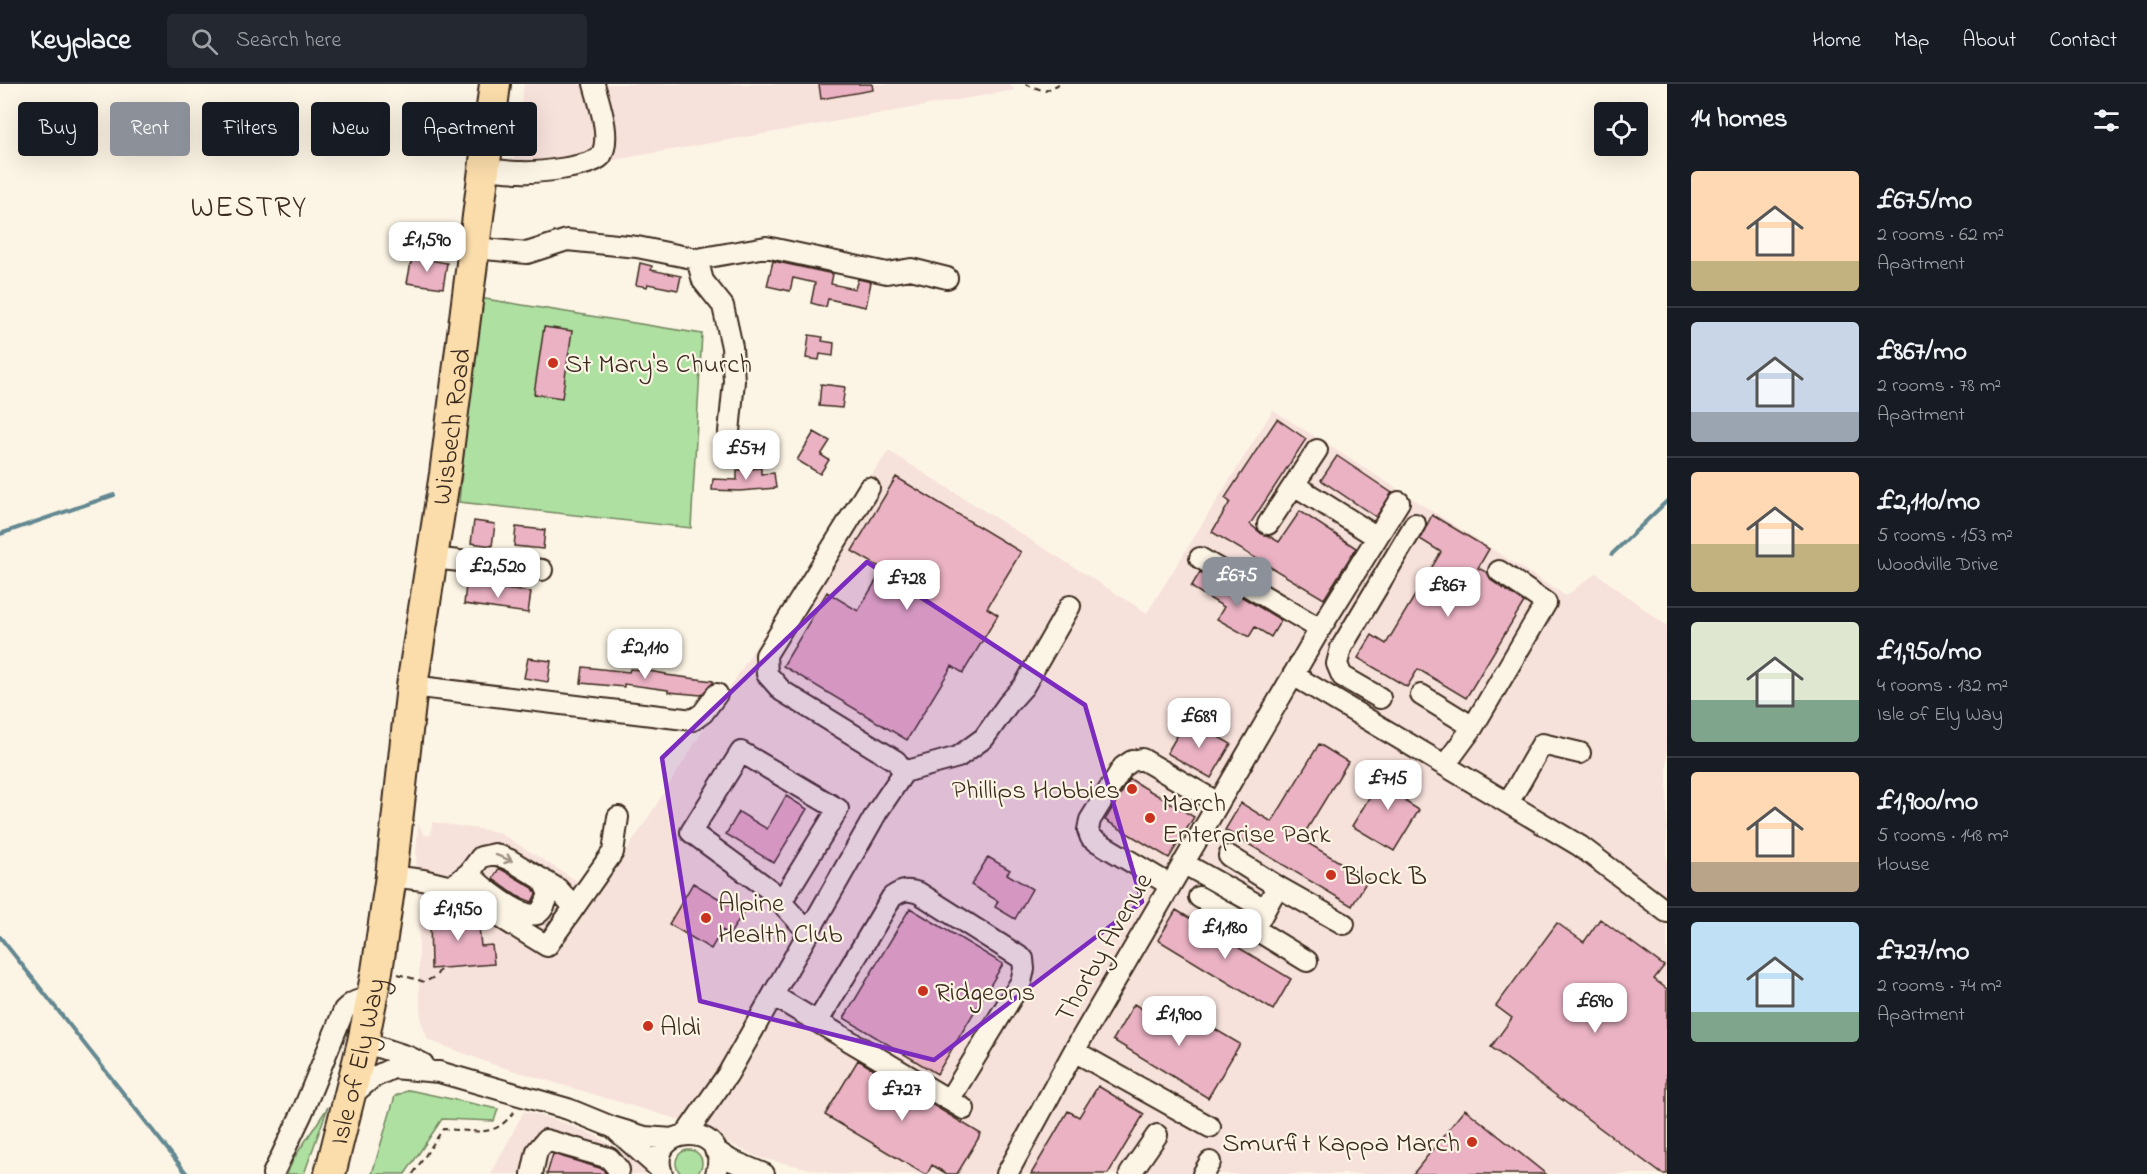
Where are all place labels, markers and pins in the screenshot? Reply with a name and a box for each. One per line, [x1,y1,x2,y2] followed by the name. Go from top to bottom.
[378,222,476,273] pin: £1,590
[565,346,752,385] place label: St Mary's Church
[546,356,560,370] marker: St Mary's Church
[710,430,782,481] pin: £571
[449,548,547,599] pin: £2,520
[1201,557,1273,608] pin: £675
[871,560,943,611] pin: £728
[1412,567,1484,618] pin: £867
[596,629,694,680] pin: £2,110
[1163,698,1235,749] pin: £689
[1352,760,1424,811] pin: £715
[952,772,1120,811] place label: Phillips Hobbies
[1125,782,1139,796] marker: Phillips Hobbies
[1162,785,1331,855] place label: March Enterprise Park
[1143,811,1157,825] marker: March Enterprise Park
[1342,858,1427,897] place label: Block B
[1324,868,1338,882] marker: Block B
[718,885,843,955] place label: Alpine Health Club
[409,891,507,942] pin: £1,950
[1176,909,1274,960] pin: £1,180
[699,911,713,925] marker: Alpine Health Club
[935,974,1035,1013] place label: Ridgeons
[1559,983,1631,1034] pin: £690
[916,984,930,998] marker: Ridgeons
[1130,996,1228,1047] pin: £1,900
[660,1009,701,1048] place label: Aldi
[641,1019,655,1033] marker: Aldi
[866,1071,938,1122] pin: £727
[1222,1125,1460,1164] place label: Smurfit Kappa March
[1465,1135,1479,1149] marker: Smurfit Kappa March

